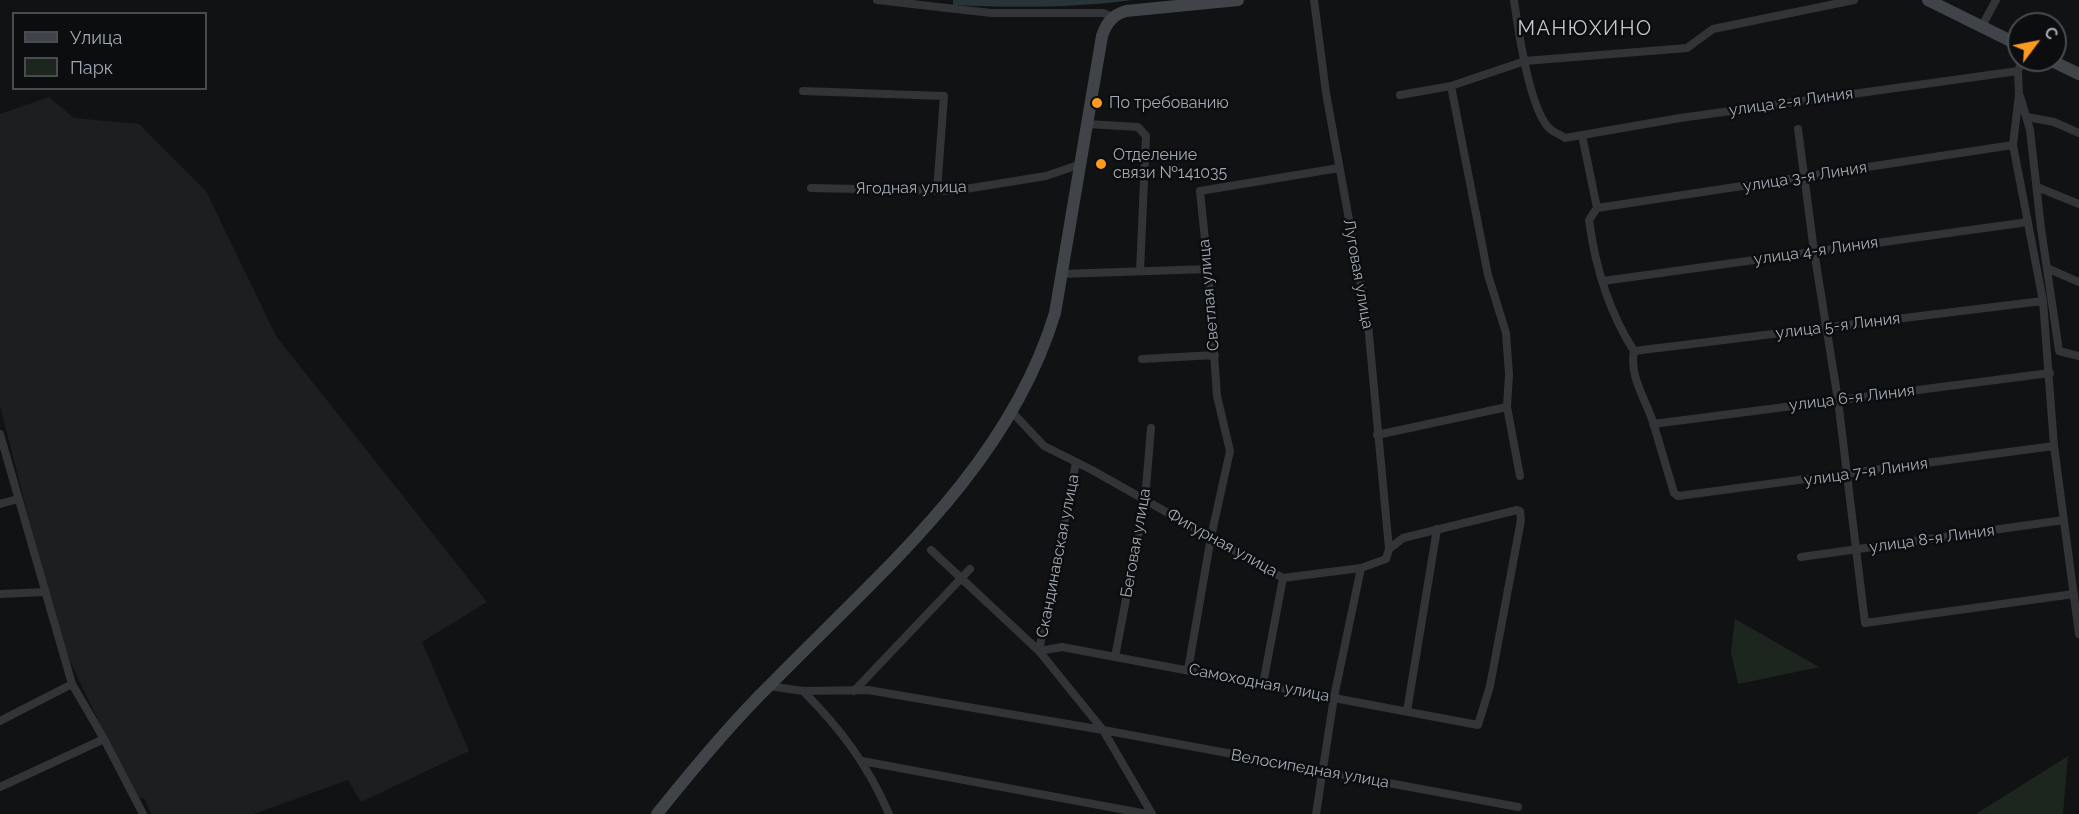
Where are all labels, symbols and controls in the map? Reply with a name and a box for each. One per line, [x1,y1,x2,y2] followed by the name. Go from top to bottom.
[12,12,207,90] legend
[2007,12,2067,72] north arrow
[1517,17,1653,41] district label: МАНЮХИНО
[2040,24,2062,43] text: С
[70,27,122,48] text: Улица
[70,57,113,78] text: Парк
[1728,84,1854,120] street label: улица 2-я Линия
[1109,93,1229,113] place label: По требованию
[1090,96,1104,110] marker: По требованию
[1113,145,1227,183] place label: Отделение связи №141035
[1094,157,1108,171] marker: Отделение связи №141035
[1742,158,1868,196] street label: улица 3-я Линия
[855,177,967,199] street label: Ягодная улица
[1339,218,1377,330] street label: Луговая улица
[1753,233,1879,269] street label: улица 4-я Линия
[1195,238,1223,352] street label: Светлая улица
[1775,309,1901,343] street label: улица 5-я Линия
[1788,381,1916,415] street label: улица 6-я Линия
[1803,454,1929,490] street label: улица 7-я Линия
[1033,473,1083,639] street label: Скандинавская улица
[1117,487,1155,599] street label: Беговая улица
[1164,505,1280,581] street label: Фигурная улица
[1868,521,1996,557] street label: улица 8-я Линия
[1187,660,1331,706] street label: Самоходная улица
[1229,746,1391,792] street label: Велосипедная улица

